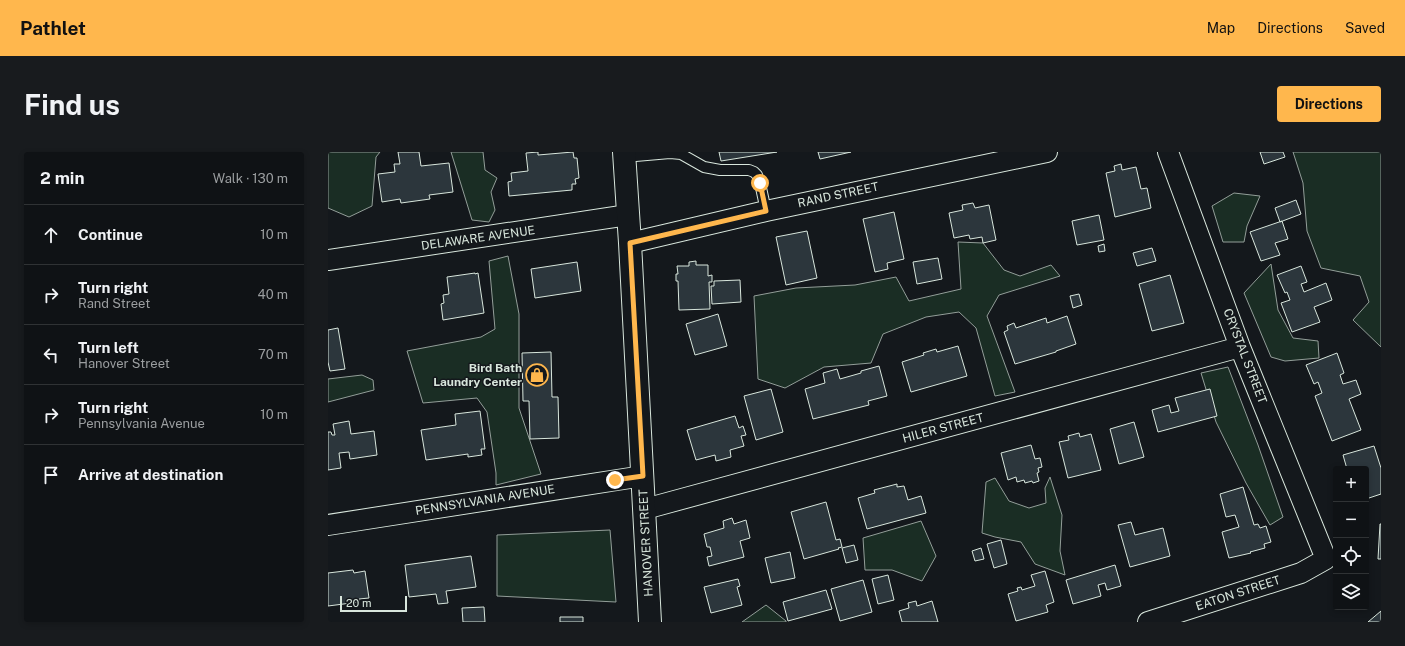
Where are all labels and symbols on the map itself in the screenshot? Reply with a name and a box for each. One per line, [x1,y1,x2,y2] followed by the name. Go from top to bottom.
[751,174,769,192] route start
[796,180,880,210] street label: RAND STREET
[420,223,536,253] street label: DELAWARE AVENUE
[1220,306,1270,406] street label: CRYSTAL STREET
[433,361,522,389] place label: Bird Bath Laundry Center
[524,362,550,388] shop icon: Bird Bath Laundry Center
[901,410,985,446] street label: HILER STREET
[606,471,624,489] route end
[414,482,556,518] street label: PENNSYLVANIA AVENUE
[636,489,656,597] street label: HANOVER STREET
[1194,573,1282,613] street label: EATON STREET
[340,594,407,613] scale bar

